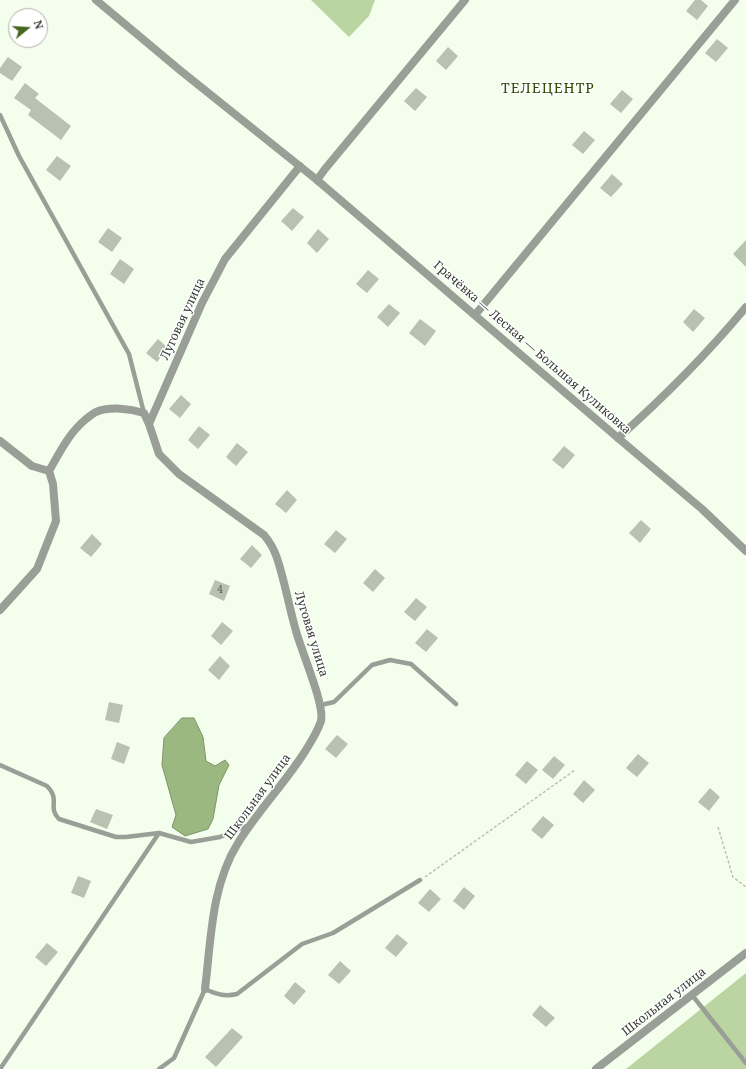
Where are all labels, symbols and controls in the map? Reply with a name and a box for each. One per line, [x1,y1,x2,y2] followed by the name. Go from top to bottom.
[8,8,48,48] north arrow
[30,18,47,31] text: N
[501,81,595,97] district label: ТЕЛЕЦЕНТР
[430,258,634,438] street label: Грачёвка — Лесная — Большая Куликовка
[158,276,208,362] street label: Луговая улица
[217,584,223,596] house number: 4
[291,589,331,679] street label: Луговая улица
[222,751,294,843] street label: Школьная улица
[619,965,709,1039] street label: Школьная улица

